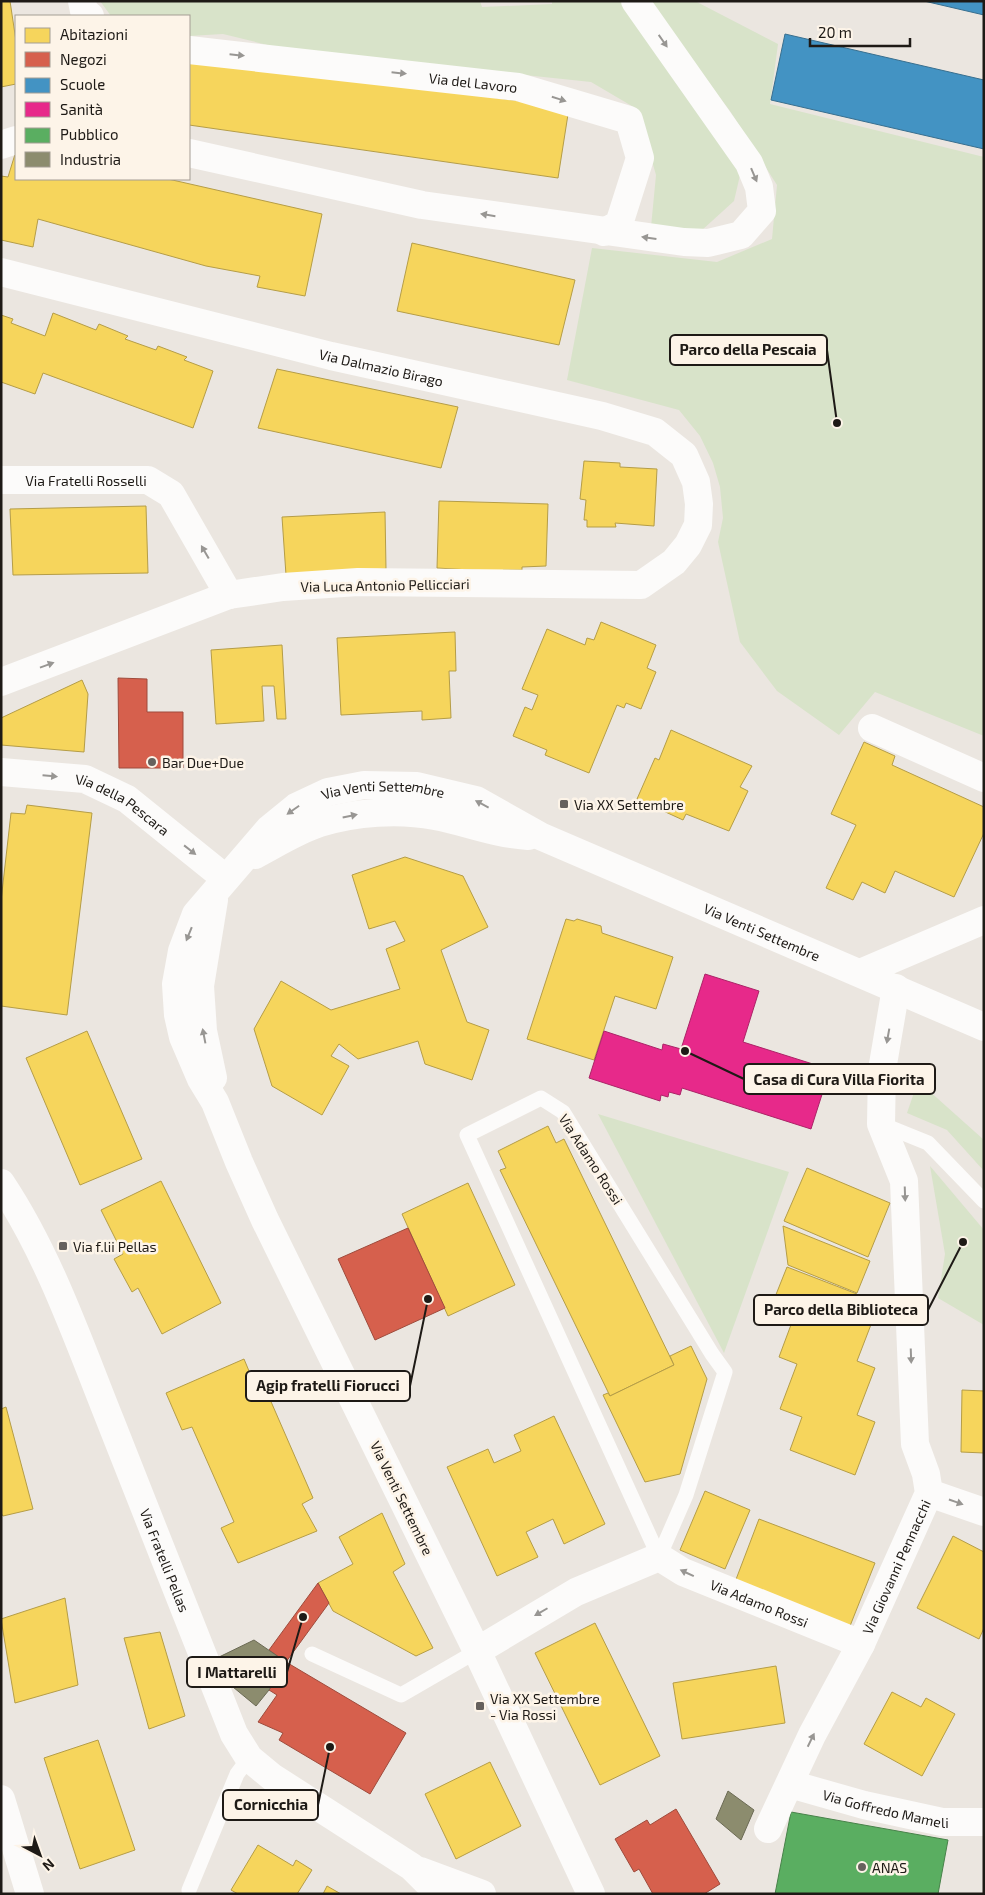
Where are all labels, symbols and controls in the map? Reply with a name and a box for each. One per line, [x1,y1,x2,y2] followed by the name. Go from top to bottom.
[15,15,190,180] legend
[810,15,910,47] scale bar
[818,23,852,41] text: 20 m
[60,25,128,43] text: Abitazioni
[658,35,668,48] one-way arrow
[60,50,107,68] text: Negozi
[230,51,246,59] one-way arrow
[391,69,407,77] one-way arrow
[428,69,518,95] street label: Via del Lavoro
[60,75,105,93] text: Scuole
[551,95,566,103] one-way arrow
[60,100,103,118] text: Sanità
[60,125,118,143] text: Pubblico
[60,150,121,168] text: Industria
[750,168,758,183] one-way arrow
[479,211,495,219] one-way arrow
[640,234,656,242] one-way arrow
[670,335,827,365] callout: Parco della Pescaia
[679,340,817,358] text: Parco della Pescaia
[317,345,445,389] street label: Via Dalmazio Birago
[25,472,147,489] street label: Via Fratelli Rosselli
[201,545,209,560] one-way arrow
[300,575,470,595] street label: Via Luca Antonio Pellicciari
[40,661,55,669] one-way arrow
[162,754,244,771] place label: Bar Due+Due
[146,756,158,768] marker: Bar Due+Due
[75,770,173,838] street label: Via della Pescara
[42,773,58,781] one-way arrow
[318,776,447,803] street label: Via Venti Settembre
[574,796,684,813] place label: Via XX Settembre
[558,798,570,810] marker: Via XX Settembre
[475,800,489,808] one-way arrow
[286,805,300,815] one-way arrow
[343,812,358,820] one-way arrow
[183,845,196,856] one-way arrow
[701,899,823,964] street label: Via Venti Settembre
[184,926,192,941] one-way arrow
[200,1028,208,1044] one-way arrow
[883,1029,891,1045] one-way arrow
[744,1064,935,1094] callout: Casa di Cura Villa Fiorita
[754,1070,924,1088] text: Casa di Cura Villa Fiorita
[555,1111,627,1207] street label: Via Adamo Rossi
[901,1186,909,1202] one-way arrow
[73,1238,157,1255] place label: Via f.lii Pellas
[57,1240,69,1252] marker: Via f.lii Pellas
[754,1295,928,1325] callout: Parco della Biblioteca
[764,1300,918,1318] text: Parco della Biblioteca
[908,1348,916,1364] one-way arrow
[246,1371,410,1401] callout: Agip fratelli Fiorucci
[256,1376,400,1394] text: Agip fratelli Fiorucci
[367,1438,437,1558] street label: Via Venti Settembre
[858,1497,934,1637] street label: Via Giovanni Pennacchi
[949,1499,964,1507] one-way arrow
[137,1506,194,1614] street label: Via Fratelli Pellas
[679,1569,694,1577] one-way arrow
[708,1575,811,1630] street label: Via Adamo Rossi
[535,1607,548,1616] one-way arrow
[187,1657,287,1687] callout: I Mattarelli
[197,1663,277,1681] text: I Mattarelli
[490,1690,600,1723] place label: Via XX Settembre - Via Rossi
[474,1700,486,1712] marker: Via XX Settembre - Via Rossi
[807,1733,815,1747] one-way arrow
[821,1785,949,1831] street label: Via Goffredo Mameli
[223,1790,318,1820] callout: Cornicchia
[234,1795,308,1813] text: Cornicchia
[15,1830,65,1880] north arrow
[39,1855,58,1875] text: N
[872,1859,907,1876] place label: ANAS
[856,1861,868,1873] marker: ANAS

